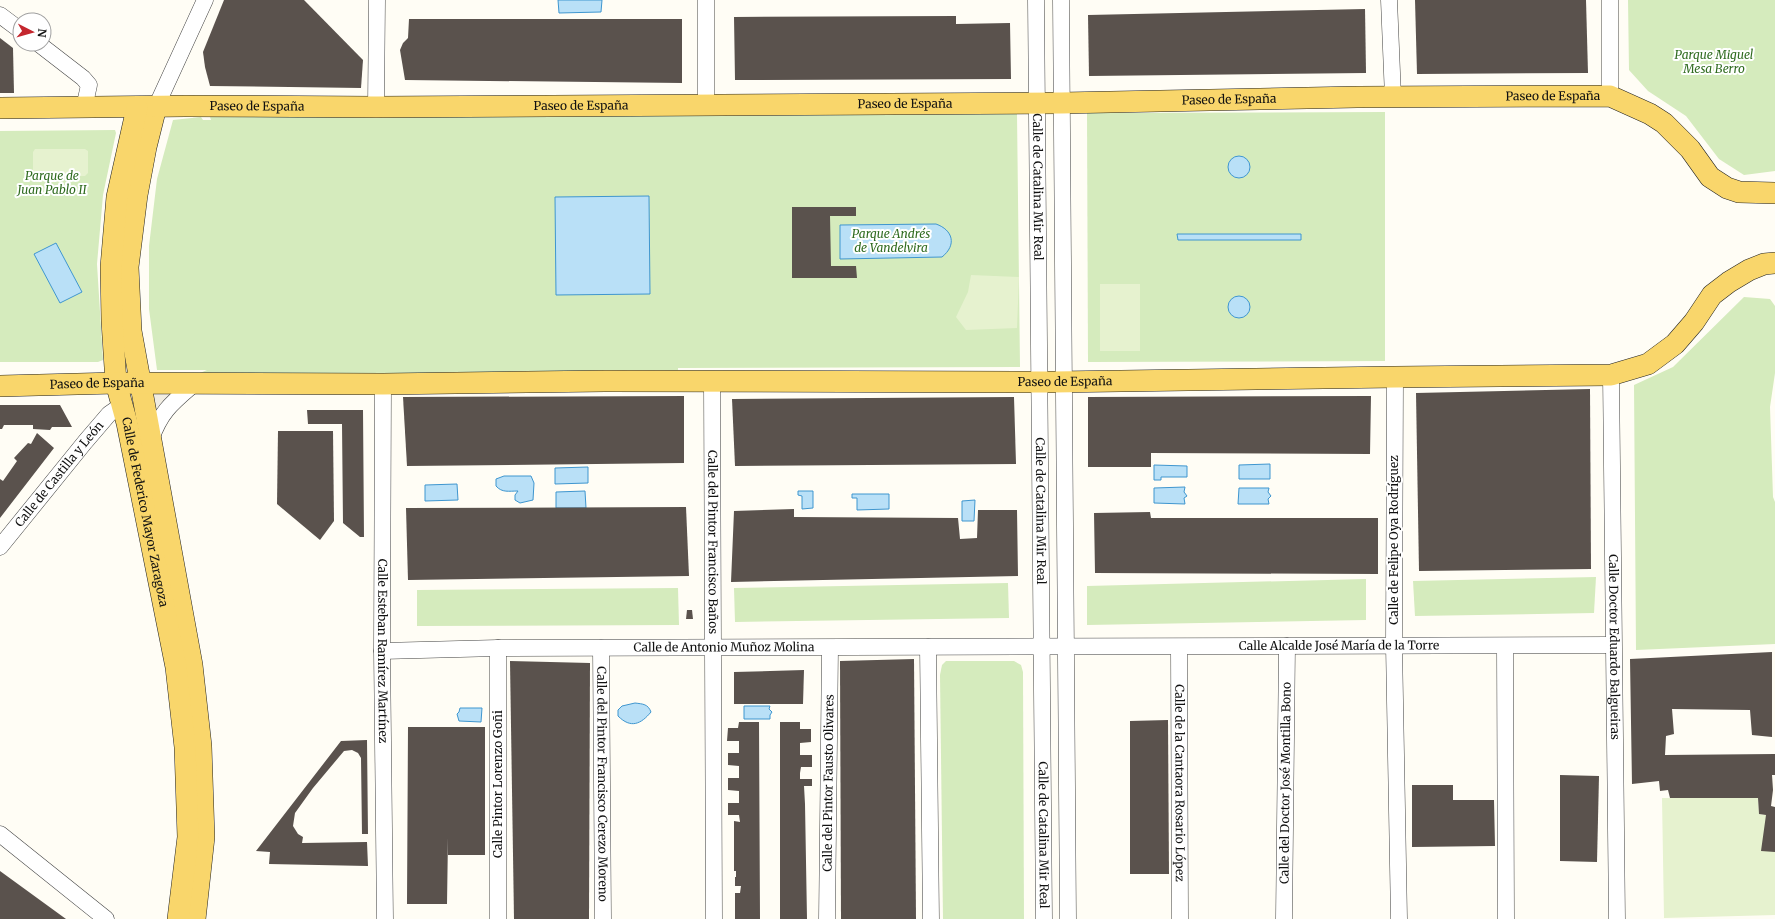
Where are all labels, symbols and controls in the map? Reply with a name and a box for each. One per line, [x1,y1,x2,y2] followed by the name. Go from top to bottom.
[12,12,52,52] north arrow
[34,28,49,38] text: N
[1675,47,1754,76] park label: Parque Miguel Mesa Berro
[1506,88,1601,103] street label: Paseo de España
[1181,91,1277,108] street label: Paseo de España
[858,96,953,111] street label: Paseo de España
[210,98,305,114] street label: Paseo de España
[534,98,629,113] street label: Paseo de España
[1030,114,1046,261] street label: Calle de Catalina Mir Real
[16,168,87,197] park label: Parque de Juan Pablo II
[852,226,930,255] park label: Parque Andrés de Vandelvira
[1018,373,1113,389] street label: Paseo de España
[49,375,145,392] street label: Paseo de España
[119,415,172,609] street label: Calle de Federico Mayor Zaragoza
[11,418,107,530] street label: Calle de Castilla y León
[1033,438,1049,585] street label: Calle de Catalina Mir Real
[705,450,721,634] street label: Calle del Pintor Francisco Baños
[1386,455,1401,625] street label: Calle de Felipe Oya Rodríguez
[1606,554,1623,740] street label: Calle Doctor Eduardo Balgueiras
[375,559,391,744] street label: Calle Esteban Ramírez Martínez
[1239,637,1439,653] street label: Calle Alcalde José María de la Torre
[633,639,815,655] street label: Calle de Antonio Muñoz Molina
[594,666,611,902] street label: Calle del Pintor Francisco Cerezo Moreno
[1276,682,1294,884] street label: Calle del Doctor José Montilla Bono
[1172,684,1188,882] street label: Calle de la Cantaora Rosario López
[820,694,836,872] street label: Calle del Pintor Fausto Olivares
[490,710,505,858] street label: Calle Pintor Lorenzo Goñi
[1036,762,1052,909] street label: Calle de Catalina Mir Real

